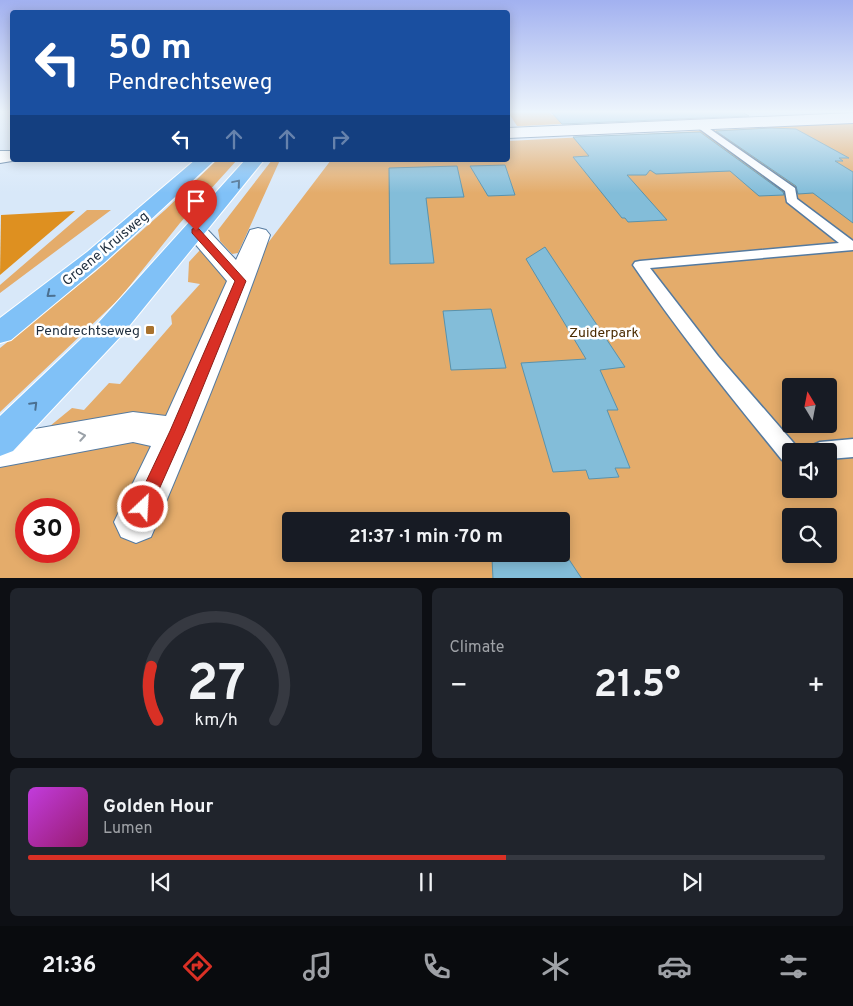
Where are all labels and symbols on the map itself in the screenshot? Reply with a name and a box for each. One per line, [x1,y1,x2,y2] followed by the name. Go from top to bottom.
[231,179,240,188] one-way arrow
[175,180,217,231] pin
[59,208,153,290] street label: Groene Kruisweg
[46,289,55,298] one-way arrow
[35,323,140,340] place label: Pendrechtseweg
[144,324,156,336] marker: Pendrechtseweg
[569,325,639,342] park label: Zuiderpark
[782,378,838,432] north arrow
[28,402,37,411] one-way arrow
[78,432,87,442] one-way arrow
[116,480,168,532] position arrow
[15,498,80,563] speed limit sign: 30

